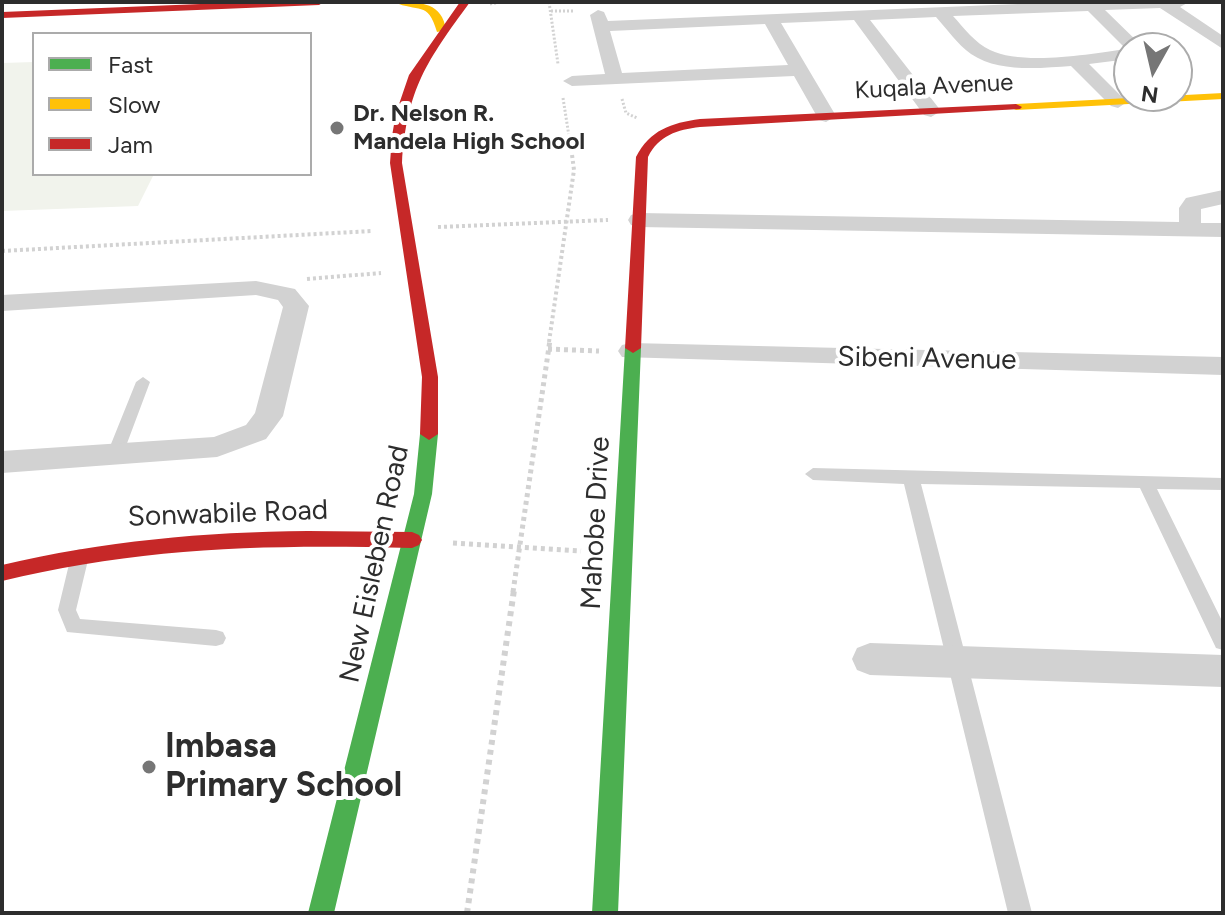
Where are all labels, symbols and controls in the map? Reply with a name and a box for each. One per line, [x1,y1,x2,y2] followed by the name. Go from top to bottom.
[32,32,312,176] legend
[1113,32,1193,112] north arrow
[108,50,153,79] text: Fast
[854,68,1014,106] street label: Kuqala Avenue
[1140,80,1160,109] text: N
[108,90,160,119] text: Slow
[353,100,585,156] place label: Dr. Nelson R. Mandela High School
[328,119,346,137] marker: Dr. Nelson R. Mandela High School
[108,130,153,159] text: Jam
[837,341,1017,377] street label: Sibeni Avenue
[575,436,617,610] street label: Mahobe Drive
[333,442,417,686] street label: New Eisleben Road
[127,494,329,534] street label: Sonwabile Road
[165,727,402,806] place label: Imbasa Primary School
[140,758,158,776] marker: Imbasa Primary School

